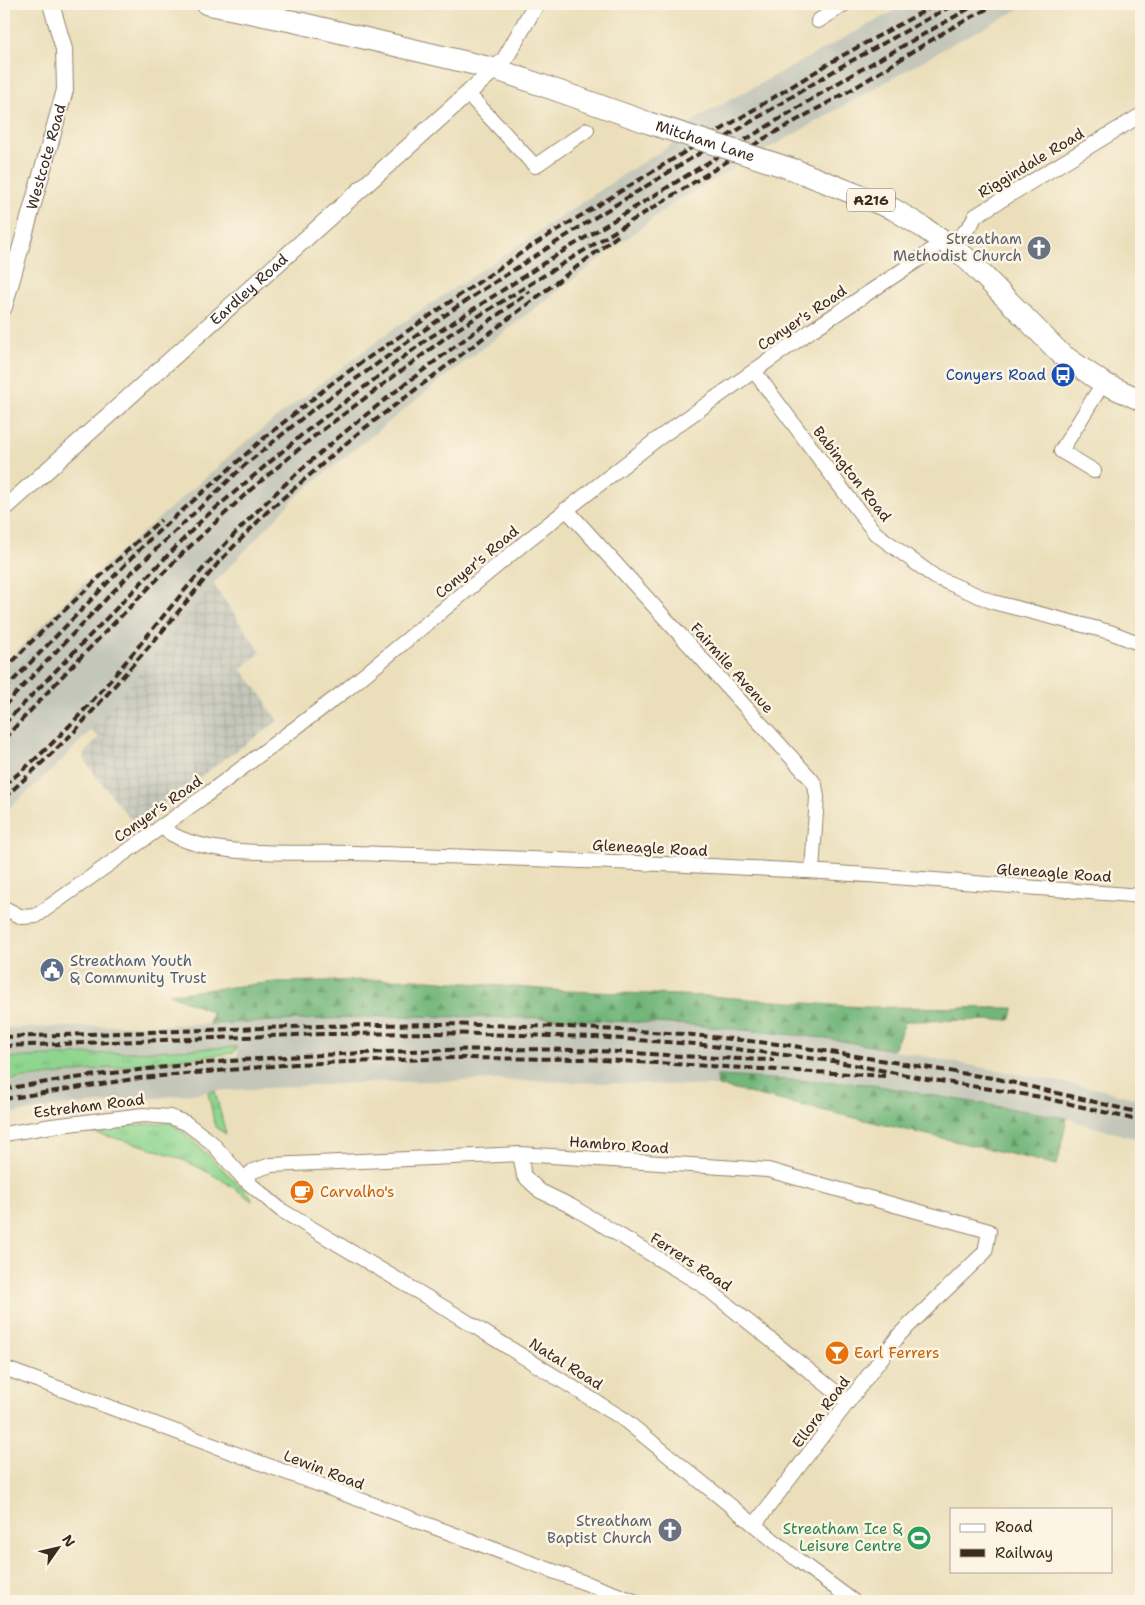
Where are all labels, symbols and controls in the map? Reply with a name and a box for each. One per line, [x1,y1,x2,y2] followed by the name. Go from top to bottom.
[22,101,71,212] street label: Westcote Road
[653,116,758,166] street label: Mitcham Lane
[974,123,1088,203] street label: Riggindale Road
[847,188,895,212] road number: A216
[893,229,1022,266] place label: Streatham Methodist Church
[1026,235,1052,261] church icon: Streatham Methodist Church
[206,249,293,330] street label: Eardley Road
[753,280,851,355] street label: Conyer's Road
[1050,362,1076,388] bus stop icon: Conyers Road
[946,365,1046,385] place label: Conyers Road
[808,422,896,526] street label: Babington Road
[431,521,523,603] street label: Conyer's Road
[686,618,778,718] street label: Fairmile Avenue
[110,771,207,847] street label: Conyer's Road
[592,835,709,861] street label: Gleneagle Road
[996,859,1113,887] street label: Gleneagle Road
[70,951,207,988] place label: Streatham Youth & Community Trust
[39,957,65,983] public building icon: Streatham Youth & Community Trust
[32,1089,146,1123] street label: Estreham Road
[568,1132,670,1158] street label: Hambro Road
[289,1179,315,1205] cafe icon: Carvalho's
[320,1182,394,1202] place label: Carvalho's
[646,1228,736,1296] street label: Ferrers Road
[525,1333,607,1395] street label: Natal Road
[824,1340,850,1366] bar icon: Earl Ferrers
[854,1343,939,1363] place label: Earl Ferrers
[787,1372,855,1452] street label: Ellora Road
[281,1445,368,1495] street label: Lewin Road
[950,1508,1112,1572] legend
[547,1511,652,1548] place label: Streatham Baptist Church
[657,1517,683,1543] church icon: Streatham Baptist Church
[995,1517,1033,1537] text: Road
[783,1519,903,1556] place label: Streatham Ice & Leisure Centre
[32,1522,82,1572] north arrow
[906,1525,932,1551] sports icon: Streatham Ice & Leisure Centre
[58,1531,79,1550] text: N
[995,1543,1053,1563] text: Railway

